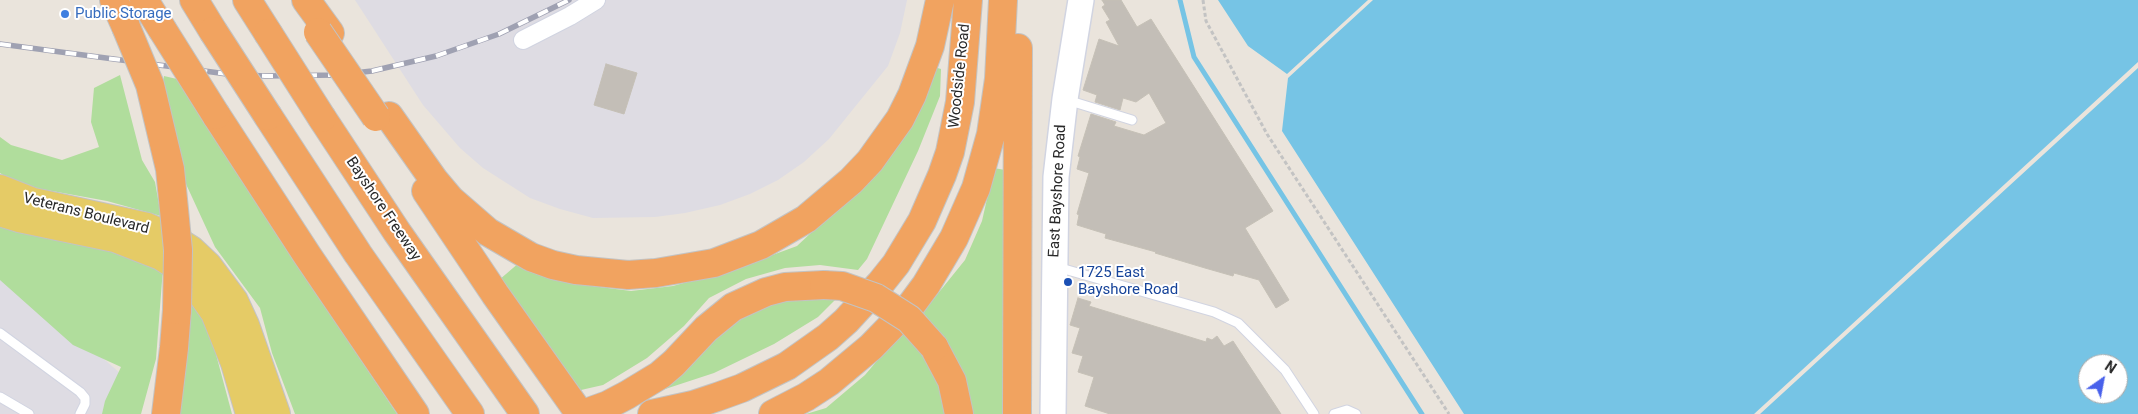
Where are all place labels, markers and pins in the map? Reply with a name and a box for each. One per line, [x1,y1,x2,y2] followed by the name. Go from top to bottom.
[75,5,172,23] place label: Public Storage
[59,8,71,20] marker: Public Storage
[1078,264,1178,299] place label: 1725 East Bayshore Road
[1062,276,1074,288] marker: 1725 East Bayshore Road

